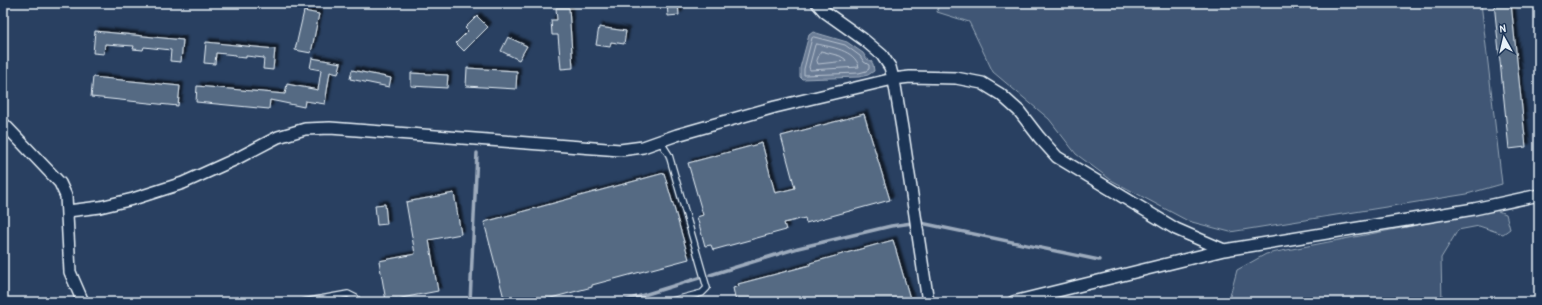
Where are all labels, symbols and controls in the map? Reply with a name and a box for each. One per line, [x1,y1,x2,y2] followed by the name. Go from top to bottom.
[1484,18,1524,58] north arrow
[1499,21,1507,35] text: N

